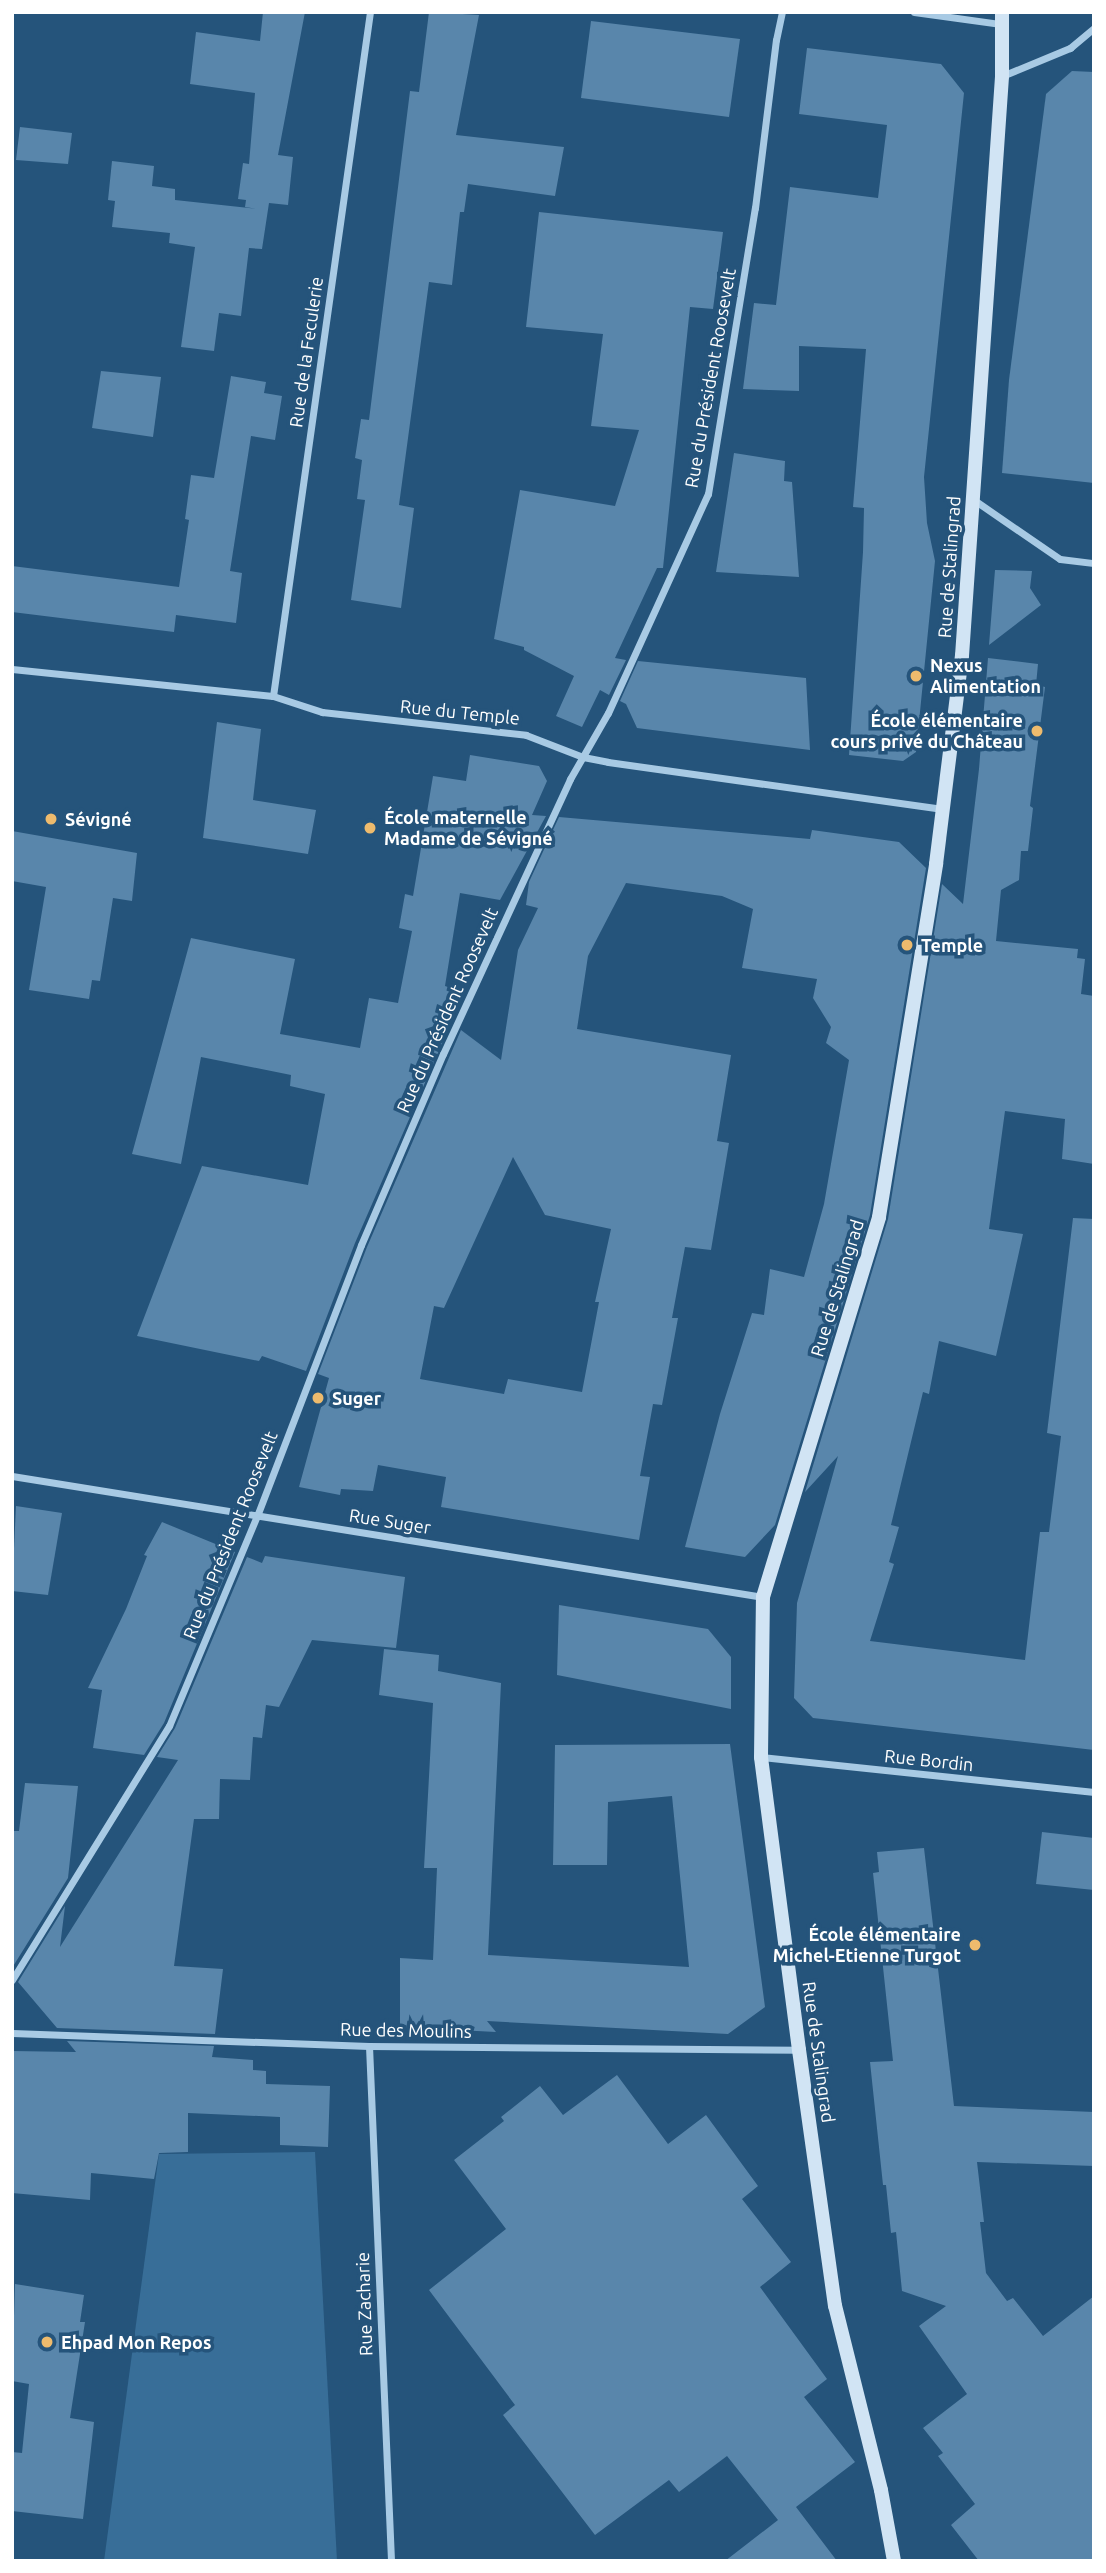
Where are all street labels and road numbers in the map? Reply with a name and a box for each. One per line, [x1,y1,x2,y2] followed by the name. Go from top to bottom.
[680,267,740,489] street label: Rue du Président Roosevelt
[285,275,327,429] street label: Rue de la Feculerie
[933,495,965,639] street label: Rue de Stalingrad
[399,695,521,729] street label: Rue du Temple
[392,904,502,1116] street label: Rue du Président Roosevelt
[806,1217,868,1359] street label: Rue de Stalingrad
[178,1428,282,1642] street label: Rue du Président Roosevelt
[348,1504,432,1538] street label: Rue Suger
[883,1745,975,1775] street label: Rue Bordin
[798,1980,840,2124] street label: Rue de Stalingrad
[340,2018,472,2042] street label: Rue des Moulins
[351,2252,377,2356] street label: Rue Zacharie

